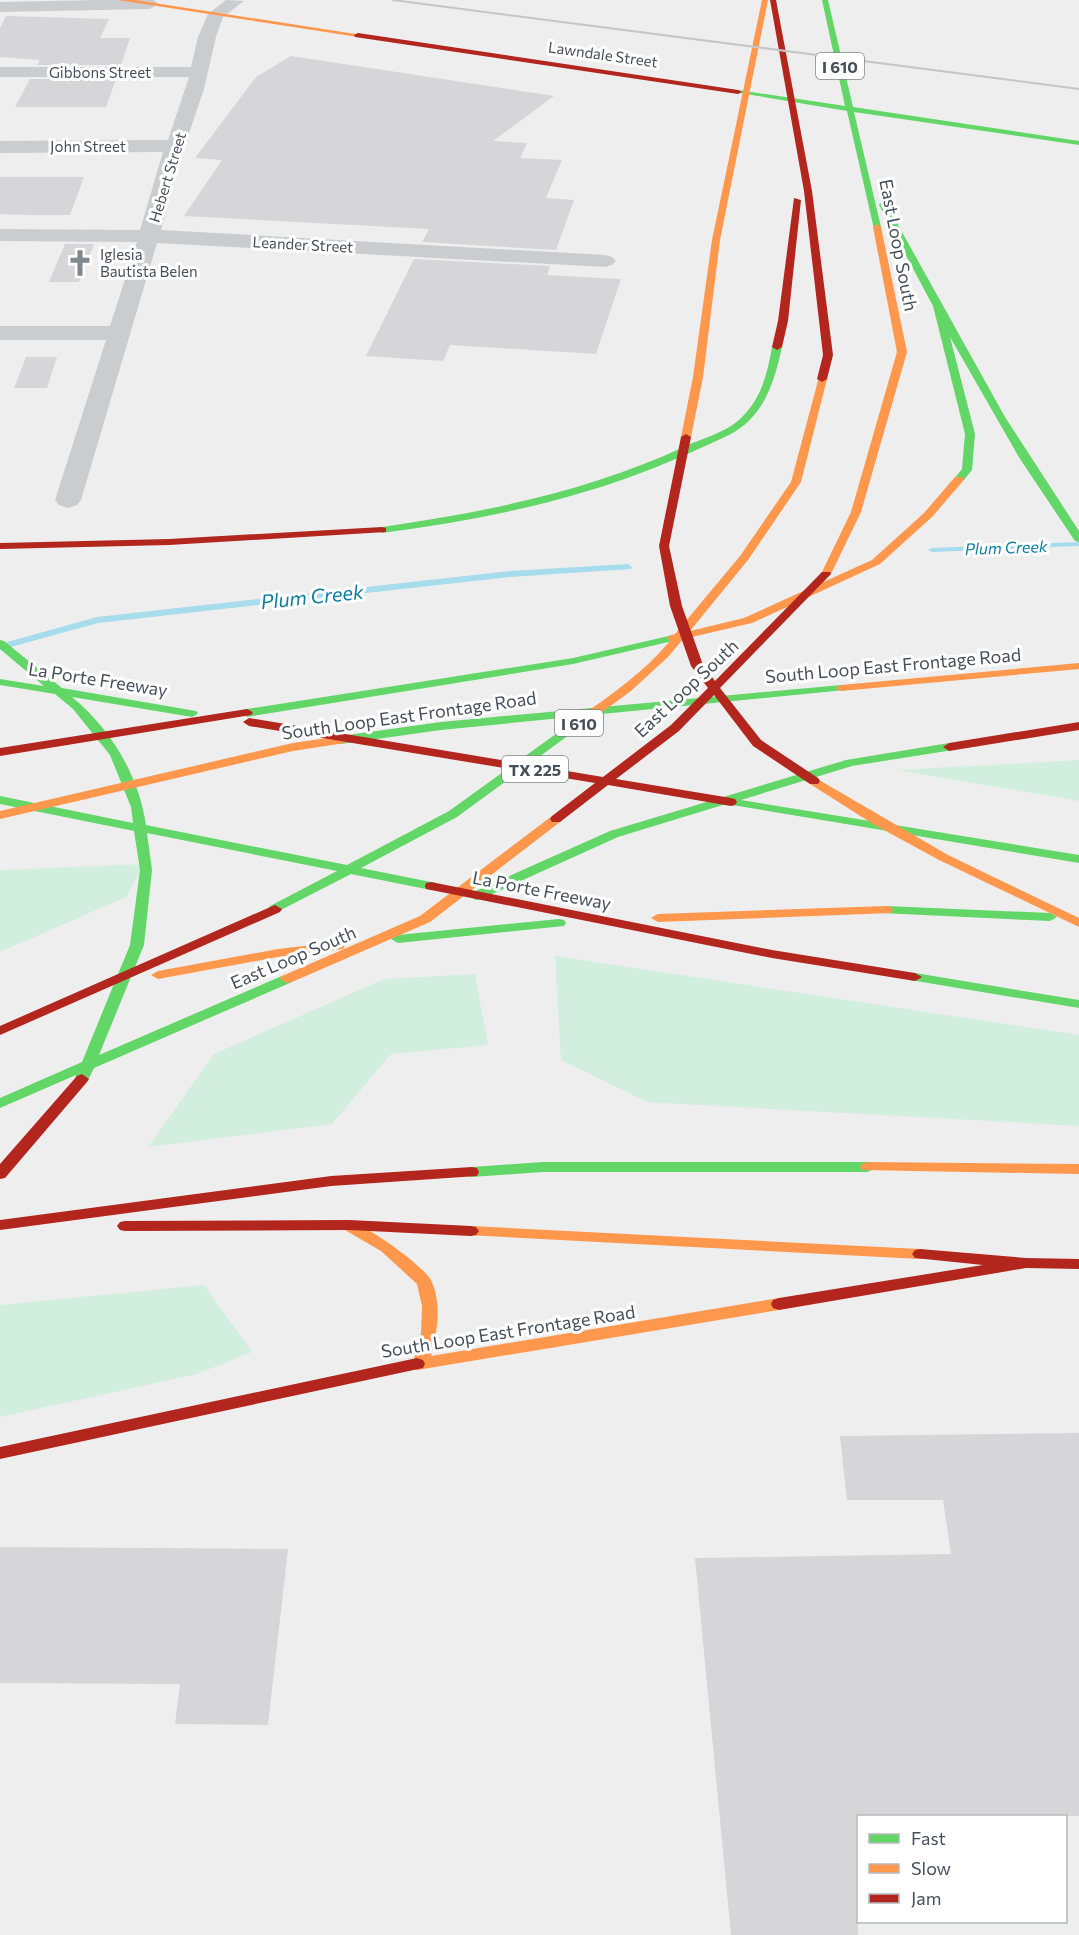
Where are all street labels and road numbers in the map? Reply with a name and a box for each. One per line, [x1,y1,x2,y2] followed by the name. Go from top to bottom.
[547,37,659,71] street label: Lawndale Street
[816,53,864,79] road number: I 610
[49,63,151,81] street label: Gibbons Street
[145,130,189,224] street label: Hebert Street
[50,137,126,155] street label: John Street
[875,177,923,313] street label: East Loop South
[252,232,354,256] street label: Leander Street
[629,634,743,742] street label: East Loop South
[764,643,1022,687] street label: South Loop East Frontage Road
[27,657,169,701] street label: La Porte Freeway
[280,686,538,744] street label: South Loop East Frontage Road
[555,710,603,736] road number: I 610
[502,756,568,782] road number: TX 225
[471,866,613,914] street label: La Porte Freeway
[227,921,359,993] street label: East Loop South
[379,1300,637,1362] street label: South Loop East Frontage Road

